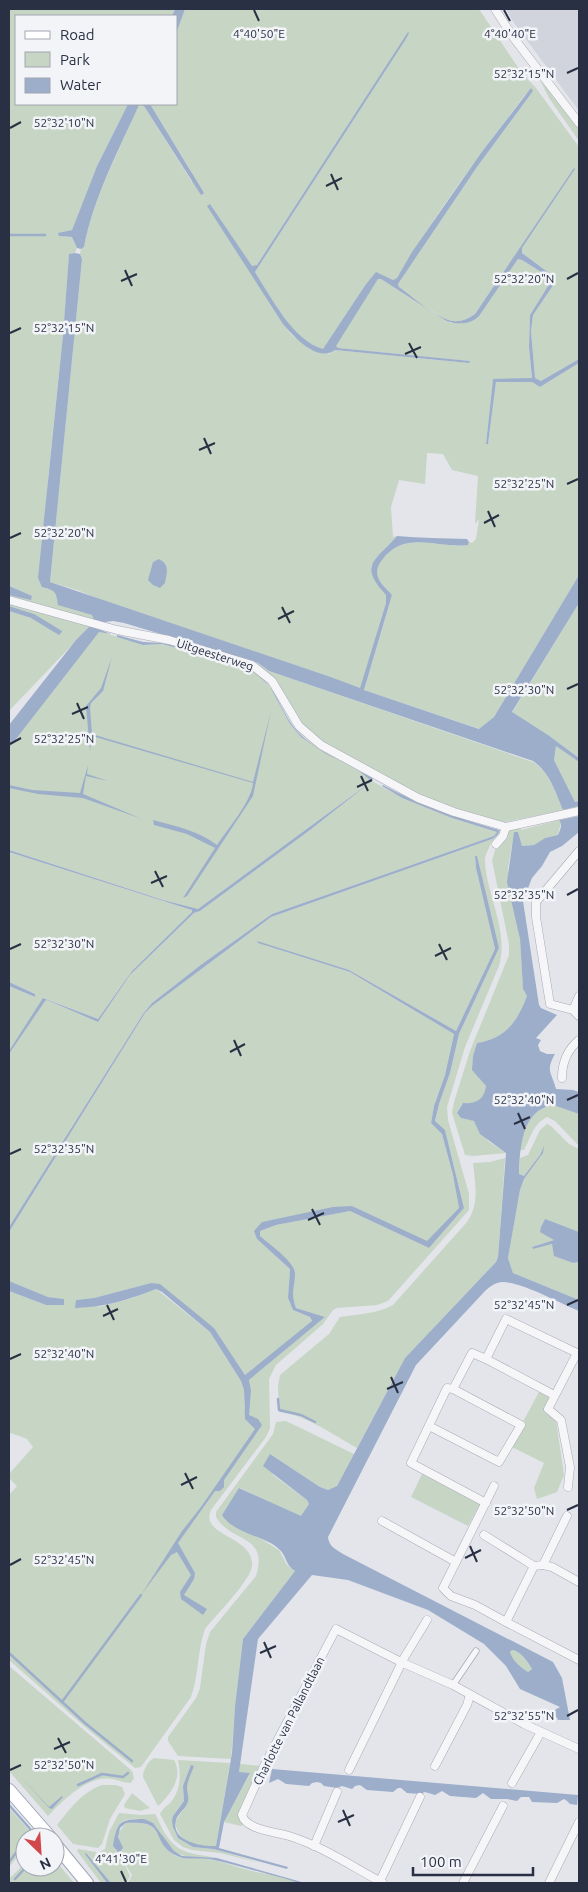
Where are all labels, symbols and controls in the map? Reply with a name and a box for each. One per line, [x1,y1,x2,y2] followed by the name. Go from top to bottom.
[15,15,178,105] legend
[60,26,95,43] text: Road
[233,27,285,40] text: 4°40'50"E
[484,27,536,40] text: 4°40'40"E
[60,51,90,68] text: Park
[494,67,554,80] text: 52°32'15"N
[60,76,101,93] text: Water
[34,116,94,129] text: 52°32'10"N
[494,272,554,285] text: 52°32'20"N
[34,321,94,334] text: 52°32'15"N
[494,477,554,490] text: 52°32'25"N
[34,526,94,539] text: 52°32'20"N
[175,636,255,673] street label: Uitgeesterweg
[494,683,554,696] text: 52°32'30"N
[34,732,94,745] text: 52°32'25"N
[494,888,554,901] text: 52°32'35"N
[34,937,94,950] text: 52°32'30"N
[494,1093,554,1106] text: 52°32'40"N
[34,1142,94,1155] text: 52°32'35"N
[494,1298,554,1311] text: 52°32'45"N
[34,1347,94,1360] text: 52°32'40"N
[494,1504,554,1517] text: 52°32'50"N
[34,1553,94,1566] text: 52°32'45"N
[250,1654,327,1787] street label: Charlotte van Pallandtlaan
[494,1709,554,1722] text: 52°32'55"N
[34,1758,94,1771] text: 52°32'50"N
[15,1827,65,1877] north arrow
[413,1844,533,1876] scale bar
[95,1852,147,1865] text: 4°41'30"E
[420,1853,462,1870] text: 100 m
[37,1854,54,1873] text: N

